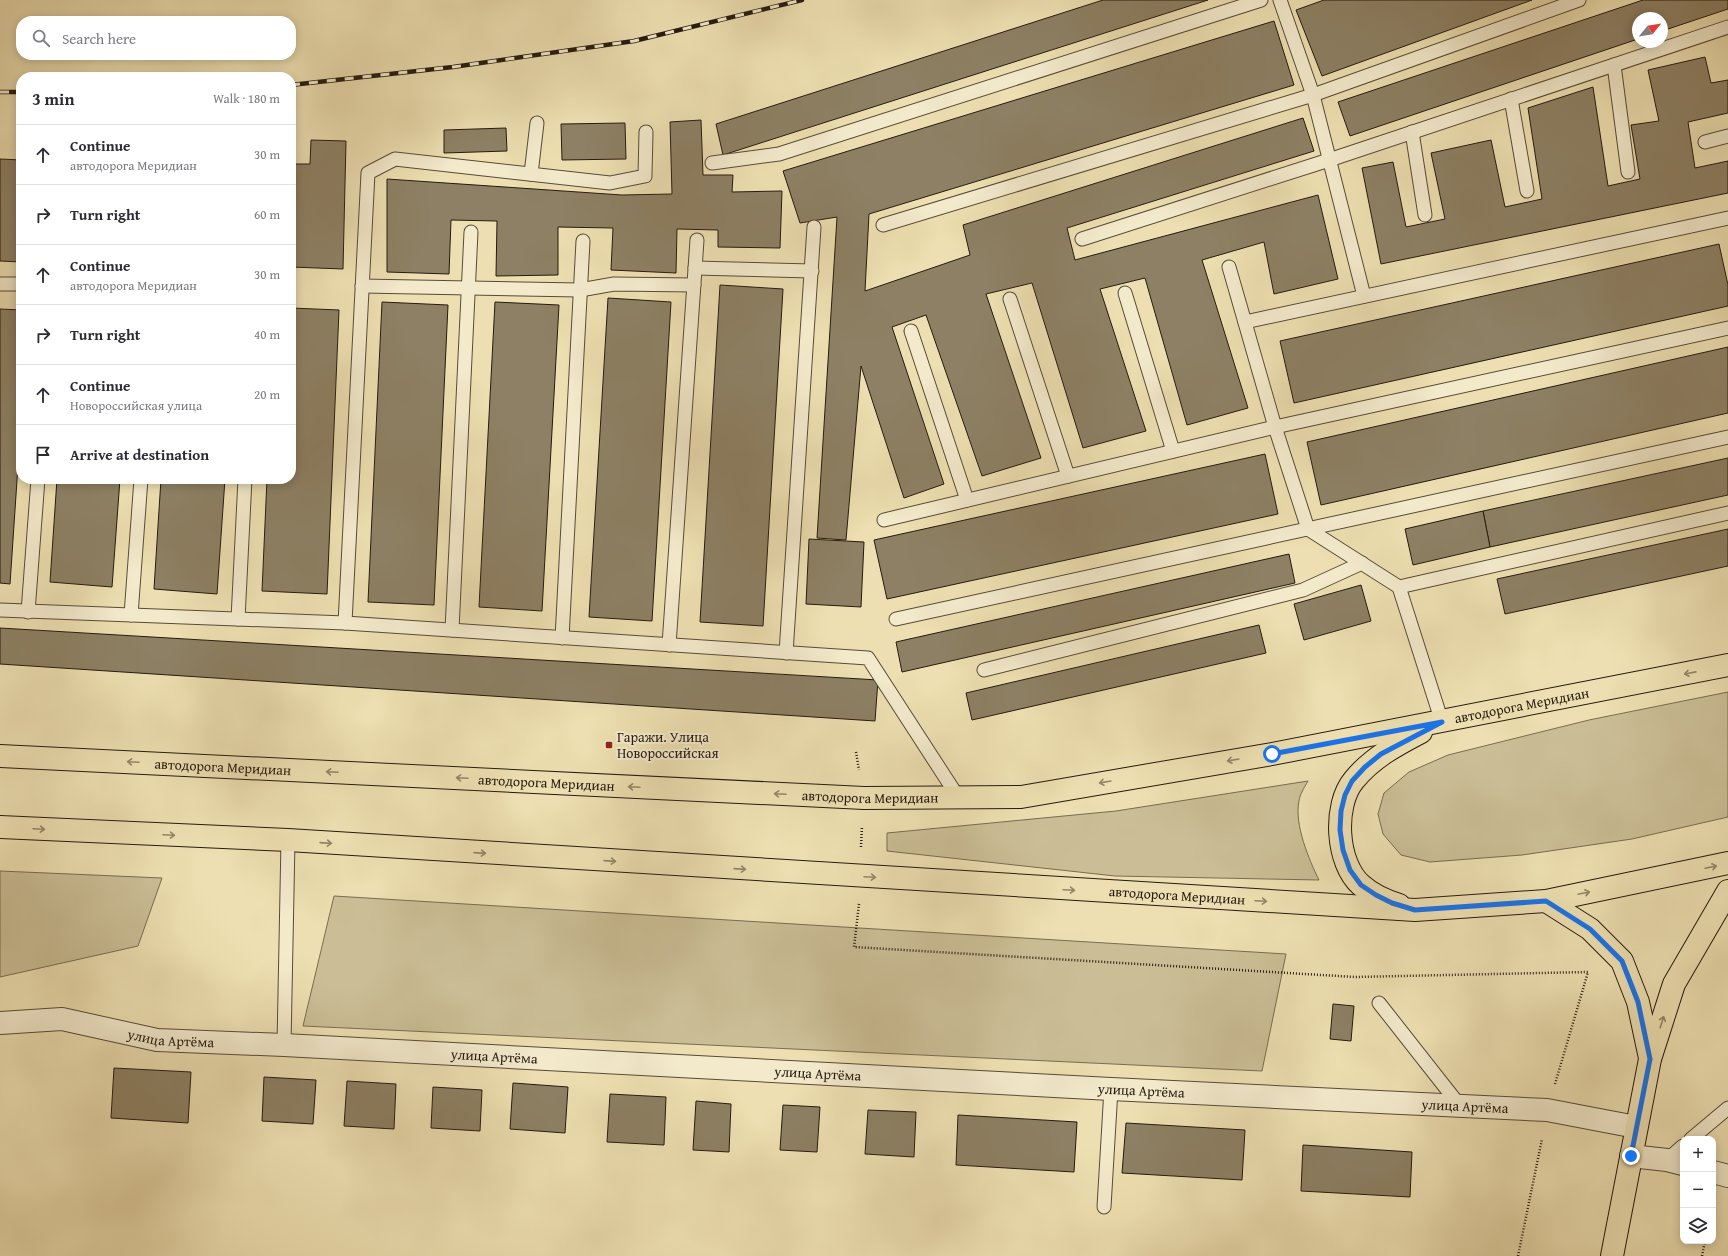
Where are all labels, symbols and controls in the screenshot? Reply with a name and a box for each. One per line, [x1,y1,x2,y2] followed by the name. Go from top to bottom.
[1632,12,1668,48] north arrow
[16,16,296,60] search box
[30,27,52,49] icon: search
[62,28,136,49] text: Search here
[32,86,74,111] text: 3 min
[213,89,280,108] text: Walk · 180 m
[70,135,131,156] text: Continue
[32,144,54,166] icon: ahead
[254,145,280,164] text: 30 m
[70,156,197,175] text: автодорога Меридиан
[32,204,54,226] icon: right
[70,204,141,225] text: Turn right
[254,205,280,224] text: 60 m
[70,255,131,276] text: Continue
[32,264,54,286] icon: ahead
[254,265,280,284] text: 30 m
[70,276,197,295] text: автодорога Меридиан
[32,324,54,346] icon: right
[70,324,141,345] text: Turn right
[254,325,280,344] text: 40 m
[70,375,131,396] text: Continue
[32,384,54,406] icon: ahead
[254,385,280,404] text: 20 m
[70,396,202,415] text: Новороссийская улица
[32,444,54,466] icon: arrive
[70,444,209,465] text: Arrive at destination
[1684,669,1697,677] one-way arrow
[1453,682,1591,728] street label: автодорога Меридиан
[617,727,718,763] place label: Гаражи. Улица Новороссийская
[604,740,614,750] marker: Гаражи. Улица Новороссийская
[1263,745,1281,763] route start
[154,754,292,780] street label: автодорога Меридиан
[1227,756,1240,764] one-way arrow
[126,759,139,766] one-way arrow
[326,768,339,776] one-way arrow
[478,769,615,796] street label: автодорога Меридиан
[456,775,469,782] one-way arrow
[1099,778,1112,786] one-way arrow
[628,783,641,790] one-way arrow
[801,785,938,808] street label: автодорога Меридиан
[774,790,787,798] one-way arrow
[32,826,45,833] one-way arrow
[162,831,175,839] one-way arrow
[319,839,332,846] one-way arrow
[473,849,486,856] one-way arrow
[603,858,616,865] one-way arrow
[1704,862,1717,870] one-way arrow
[733,866,746,873] one-way arrow
[863,874,876,881] one-way arrow
[1108,881,1246,909] street label: автодорога Меридиан
[1062,886,1075,893] one-way arrow
[1577,889,1590,897] one-way arrow
[1254,897,1267,905] one-way arrow
[1659,1016,1666,1029] one-way arrow
[125,1024,215,1052] street label: улица Артёма
[449,1044,538,1068] street label: улица Артёма
[773,1061,862,1086] street label: улица Артёма
[1096,1078,1186,1103] street label: улица Артёма
[1420,1094,1509,1118] street label: улица Артёма
[1680,1136,1716,1244] map controls
[1680,1136,1716,1172] button: +
[1622,1147,1640,1165] route end
[1680,1172,1716,1208] button: −
[1680,1208,1716,1244] button: layers

